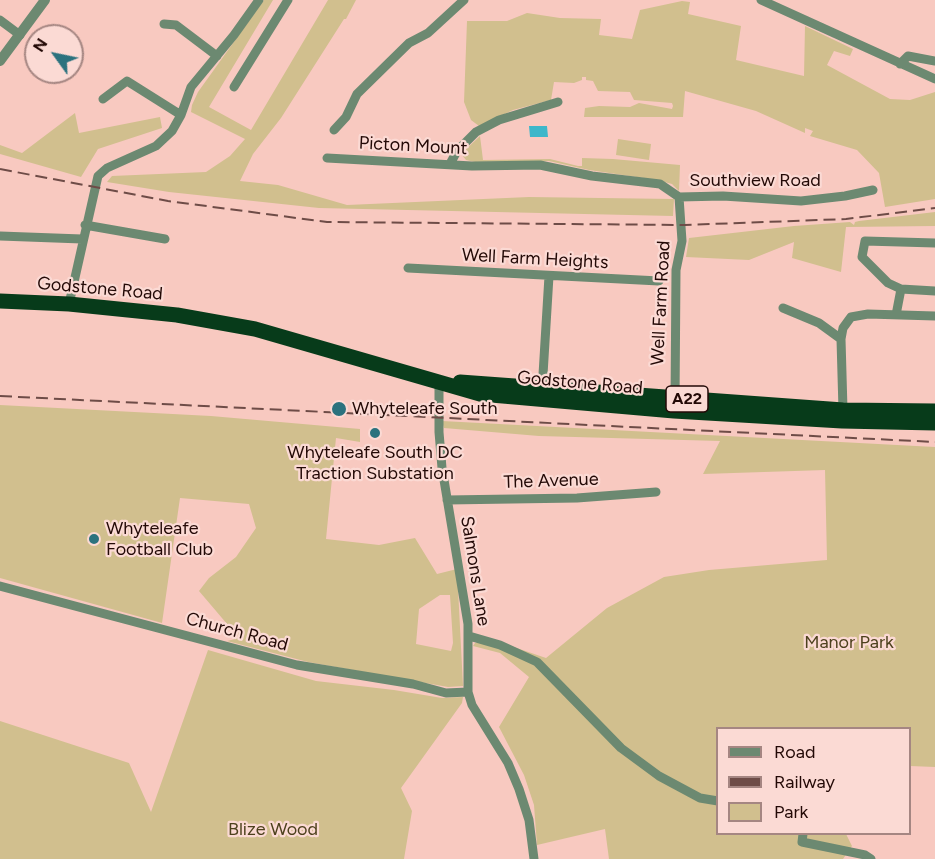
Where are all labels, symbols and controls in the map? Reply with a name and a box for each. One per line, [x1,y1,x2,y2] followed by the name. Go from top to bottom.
[24,24,84,84] north arrow
[29,35,51,55] text: N
[358,132,468,160] street label: Picton Mount
[689,170,821,192] street label: Southview Road
[647,240,675,366] street label: Well Farm Road
[461,244,609,274] street label: Well Farm Heights
[36,273,164,305] street label: Godstone Road
[516,367,644,399] street label: Godstone Road
[666,386,708,412] road number: A22
[352,398,497,420] place label: Whyteleafe South
[330,400,348,418] marker: Whyteleafe South
[368,426,382,440] marker: Whyteleafe South DC Traction Substation
[287,442,463,484] place label: Whyteleafe South DC Traction Substation
[503,469,599,493] street label: The Avenue
[456,514,494,628] street label: Salmons Lane
[106,518,213,560] place label: Whyteleafe Football Club
[87,532,101,546] marker: Whyteleafe Football Club
[184,608,290,656] street label: Church Road
[804,632,894,654] park label: Manor Park
[716,727,911,835] legend
[774,741,815,763] text: Road
[774,771,835,793] text: Railway
[774,801,808,823] text: Park
[228,819,318,841] park label: Blize Wood

